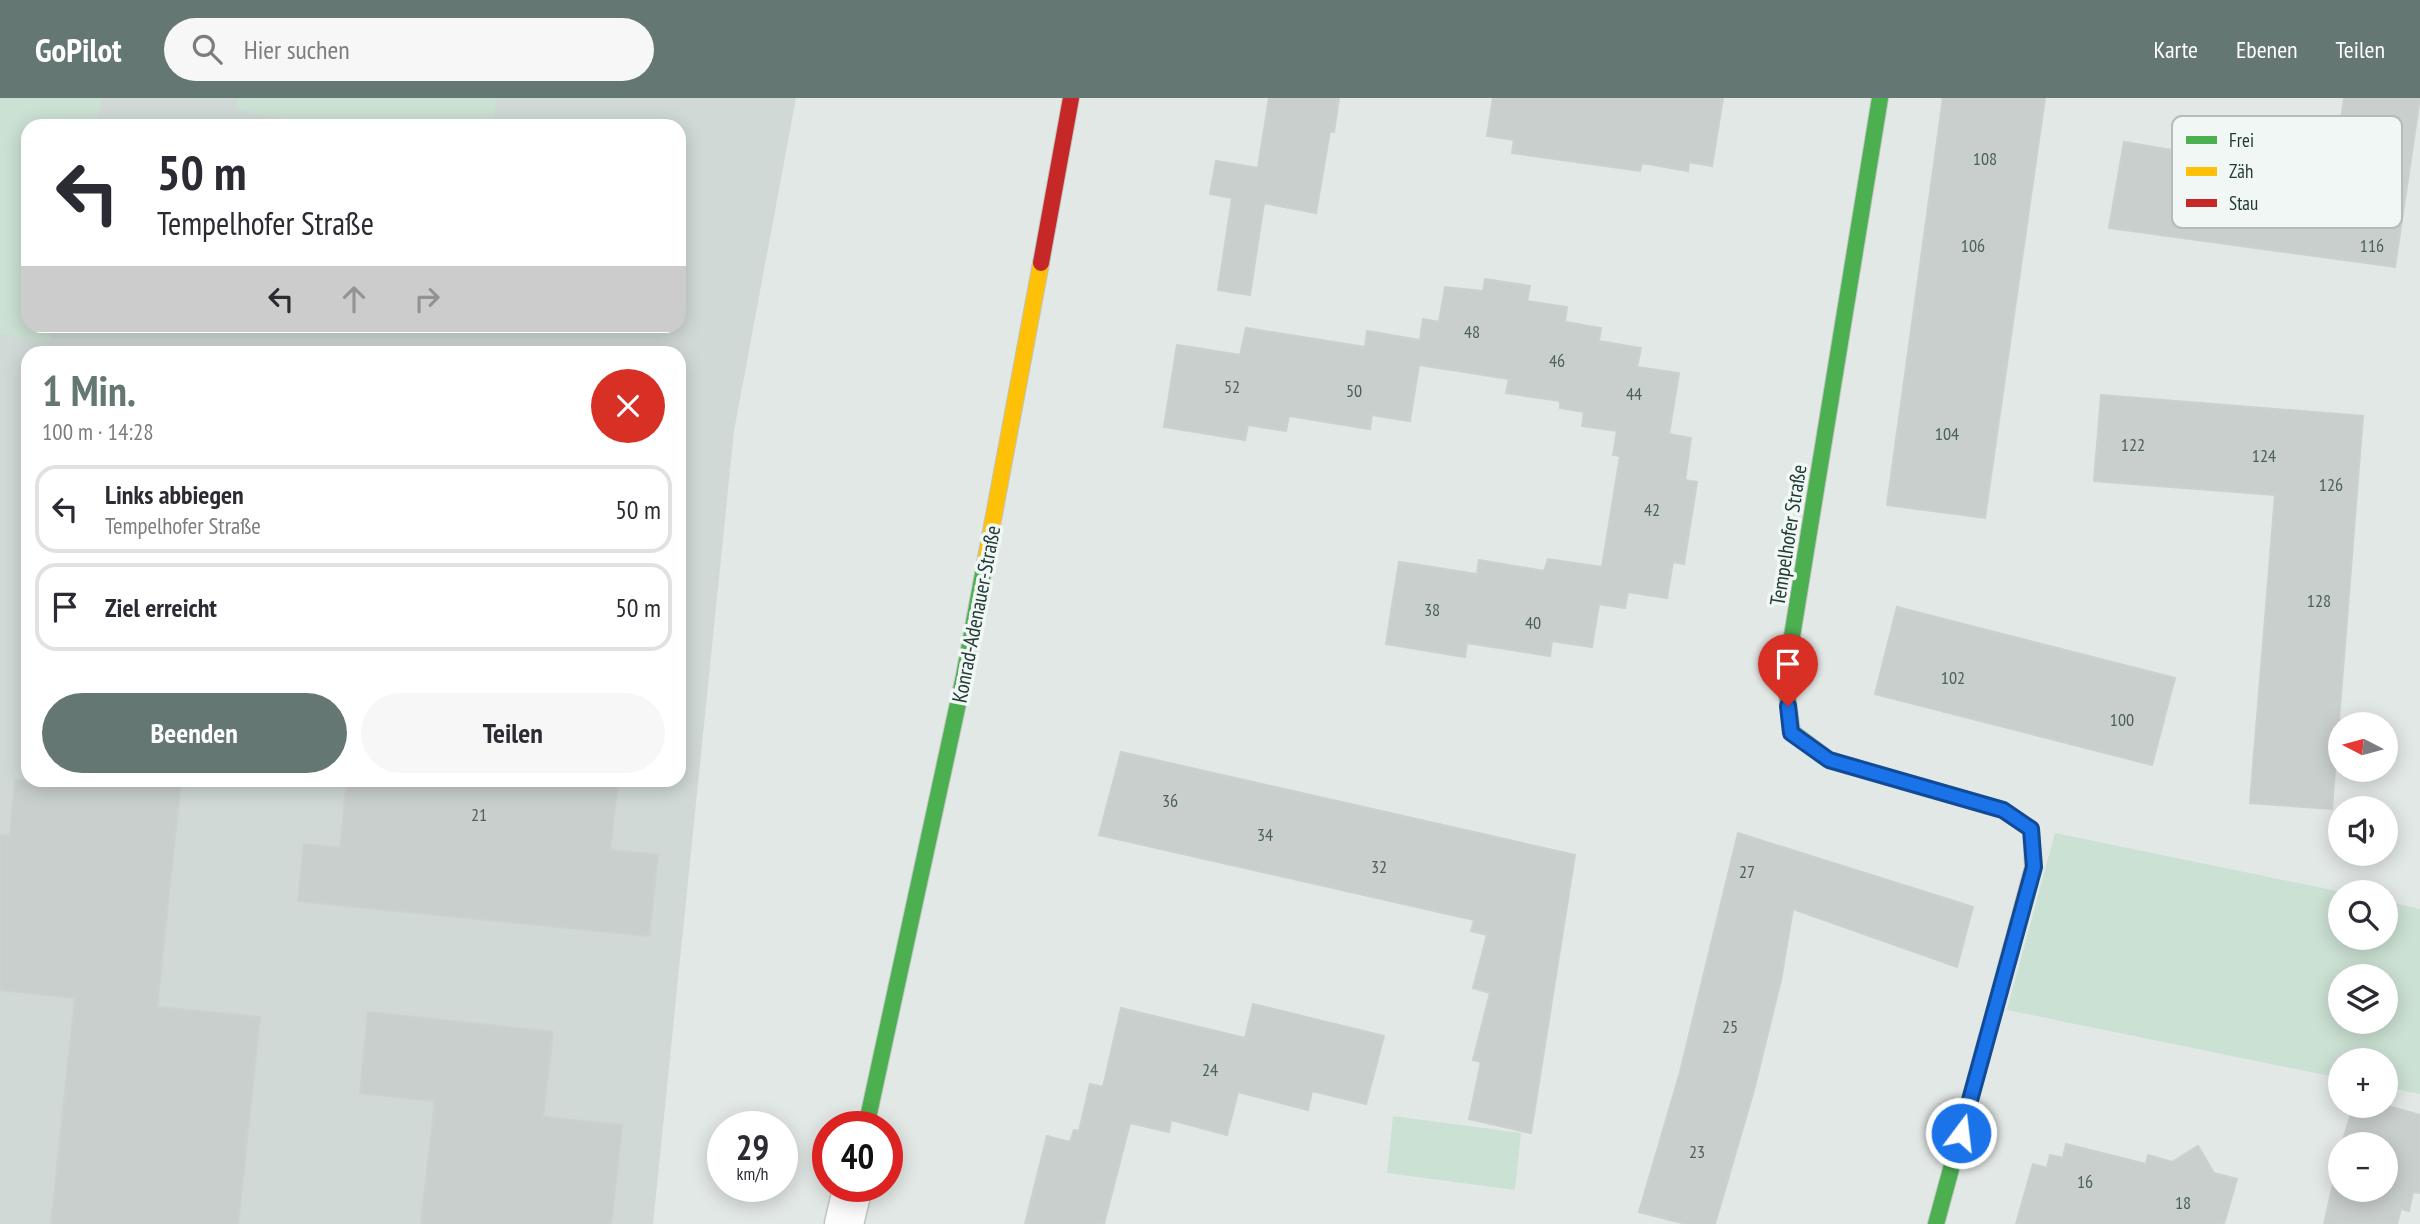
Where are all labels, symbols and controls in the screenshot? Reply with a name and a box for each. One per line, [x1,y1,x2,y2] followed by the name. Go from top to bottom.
[164,18,654,81] search box
[35,28,122,71] text: GoPilot
[188,30,226,68] icon: search
[244,33,350,66] text: Hier suchen
[2154,34,2198,65] text: Karte
[2236,34,2298,65] text: Ebenen
[2336,34,2385,65] text: Teilen
[2172,116,2402,228] legend
[2229,128,2254,152] text: Frei
[157,140,246,204] text: 50 m
[42,147,133,238] icon: left
[1973,147,1997,170] house number: 108
[2229,159,2253,183] text: Zäh
[2229,191,2258,215] text: Stau
[157,202,374,244] text: Tempelhofer Straße
[1961,234,1985,257] house number: 106
[2360,234,2384,257] house number: 116
[262,280,300,318] icon: left
[335,280,373,318] icon: ahead
[408,280,446,318] icon: right
[1464,320,1480,343] house number: 48
[1549,349,1565,372] house number: 46
[42,363,136,418] text: 1 Min.
[591,369,665,443] button: close
[1224,375,1240,398] house number: 52
[1346,379,1362,402] house number: 50
[1626,382,1642,405] house number: 44
[42,417,154,446] text: 100 m · 14:28
[1935,422,1959,445] house number: 104
[2121,433,2145,456] house number: 122
[2252,444,2276,467] house number: 124
[1764,463,1812,607] street label: Tempelhofer Straße
[2319,473,2343,496] house number: 126
[105,478,244,511] text: Links abbiegen
[46,490,84,528] icon: left
[615,493,661,526] text: 50 m
[1644,498,1660,521] house number: 42
[105,511,261,540] text: Tempelhofer Straße
[946,523,1006,705] street label: Konrad-Adenauer-Straße
[46,588,84,626] icon: arrive
[2307,589,2331,612] house number: 128
[105,591,217,624] text: Ziel erreicht
[615,591,661,624] text: 50 m
[1424,598,1440,621] house number: 38
[1525,611,1541,634] house number: 40
[1758,634,1818,706] pin
[1769,645,1807,683] icon: arrive
[1941,666,1965,689] house number: 102
[42,693,347,773] button: Beenden
[361,693,665,773] button: Teilen
[2110,708,2134,731] house number: 100
[2328,712,2398,782] north arrow
[2328,712,2398,1202] map controls
[1162,789,1178,812] house number: 36
[2328,796,2398,866] button: sound
[471,803,487,826] house number: 21
[1257,823,1273,846] house number: 34
[1371,855,1387,878] house number: 32
[1739,860,1755,883] house number: 27
[2328,880,2398,950] button: search
[2328,964,2398,1034] button: layers
[1722,1015,1738,1038] house number: 25
[2328,1048,2398,1118] button: +
[1202,1058,1218,1081] house number: 24
[1924,1096,1998,1170] position arrow
[812,1111,903,1202] speed limit sign: 40
[736,1124,769,1170] text: 29
[2328,1132,2398,1202] button: −
[1689,1140,1705,1163] house number: 23
[737,1162,768,1185] text: km/h
[2077,1170,2093,1193] house number: 16
[2175,1191,2191,1214] house number: 18

